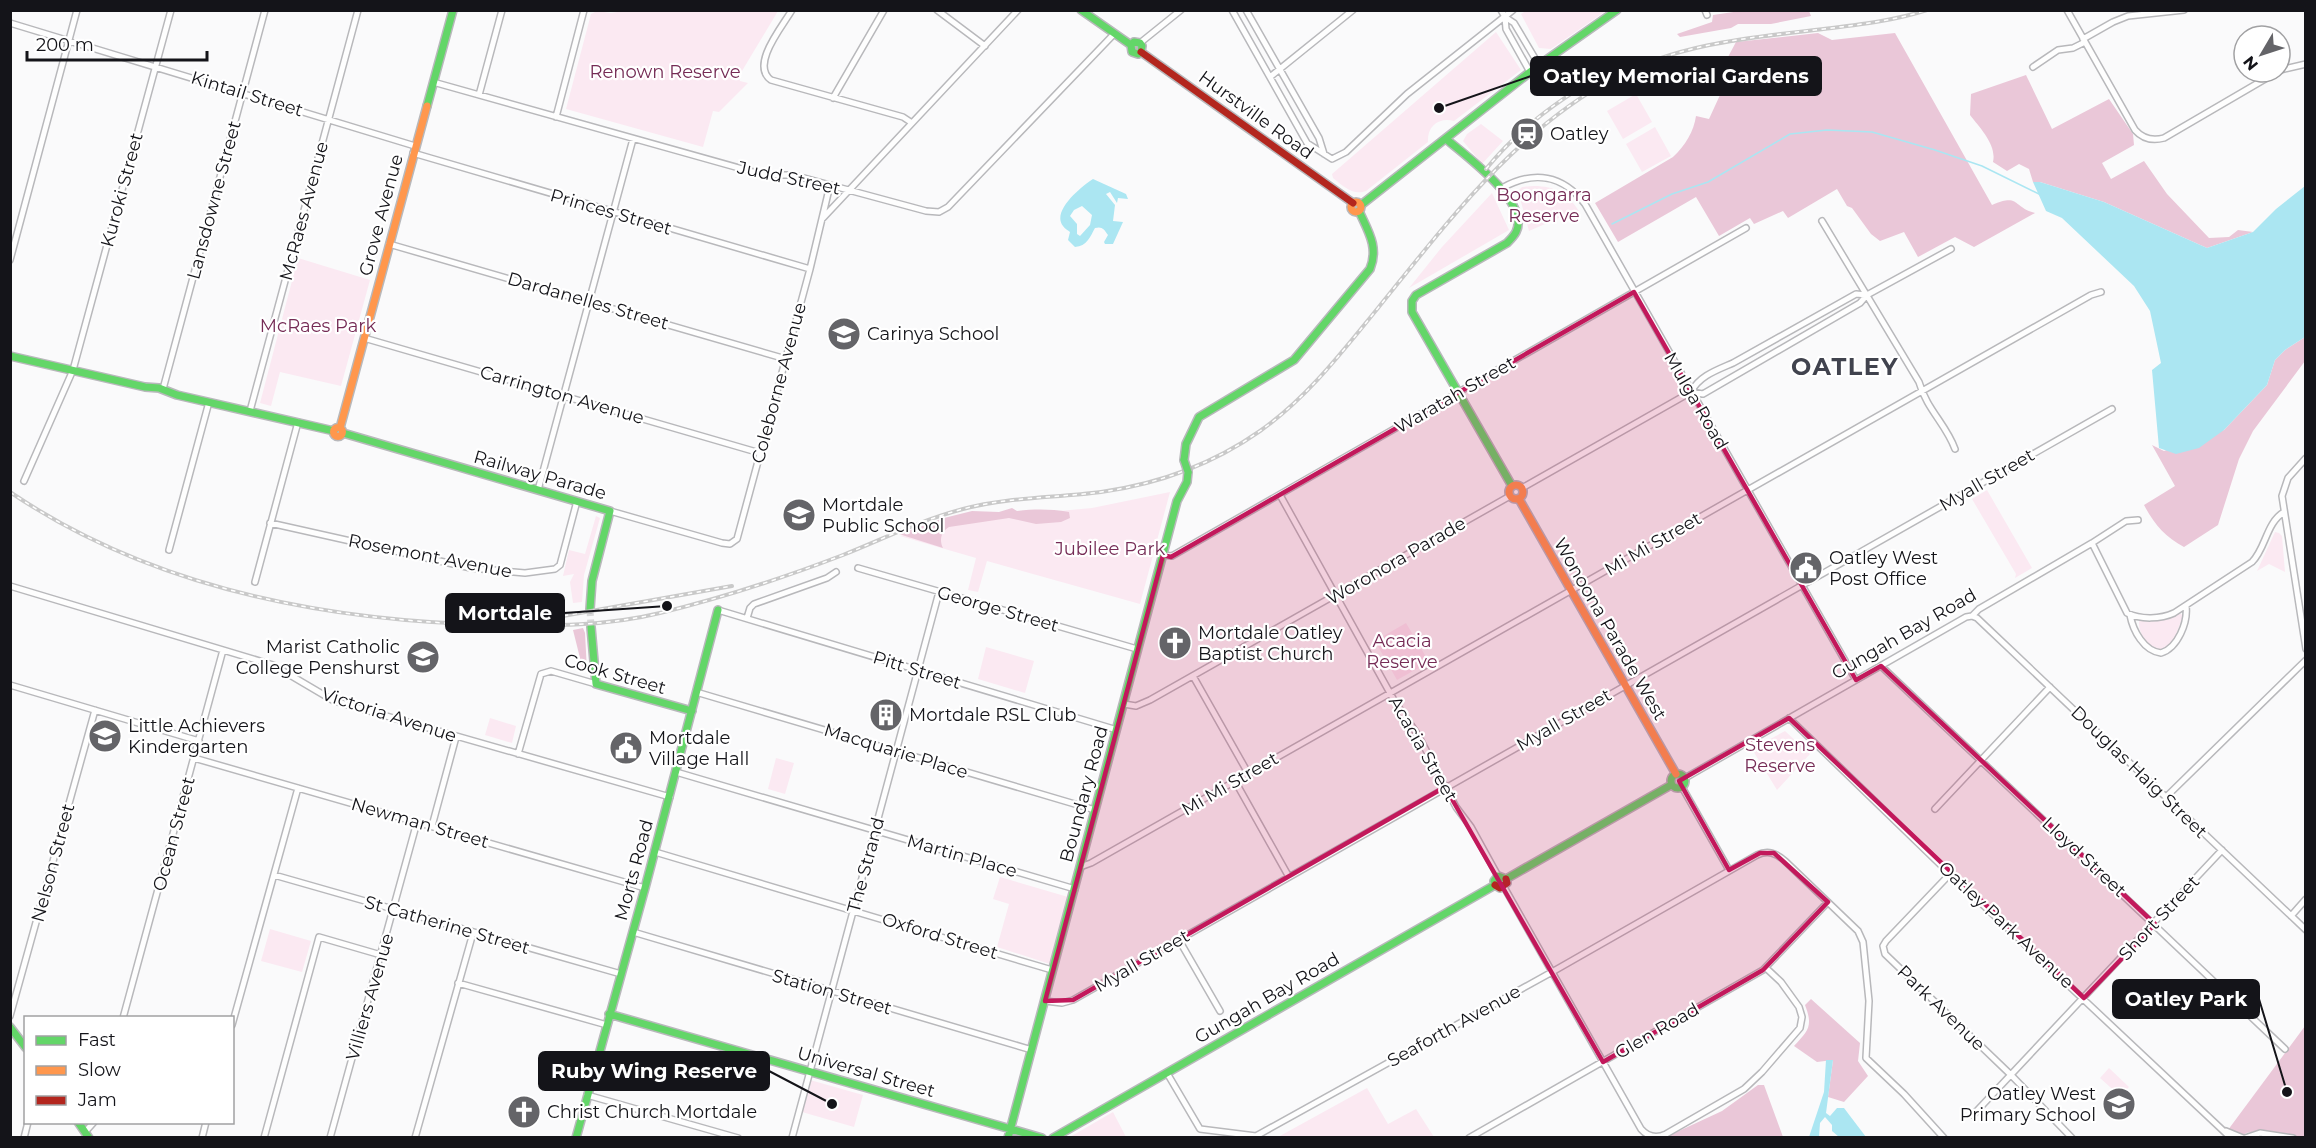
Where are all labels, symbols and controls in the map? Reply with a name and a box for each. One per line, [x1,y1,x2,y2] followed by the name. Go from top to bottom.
[27,24,207,62] scale bar
[2232,24,2292,84] north arrow
[36,34,94,56] text: 200 m
[2239,52,2262,74] text: N
[1531,57,1821,95] callout: Oatley Memorial Gardens
[589,61,741,83] park label: Renown Reserve
[1543,64,1809,88] text: Oatley Memorial Gardens
[188,66,306,122] street label: Kintail Street
[1194,66,1318,164] street label: Hurstville Road
[1509,116,1545,152] station icon: Oatley
[182,118,246,282] street label: Lansdowne Street
[1550,123,1609,145] place label: Oatley
[96,130,148,250] street label: Kuroki Street
[275,139,333,283] street label: McRaes Avenue
[354,152,408,278] street label: Grove Avenue
[735,156,842,200] street label: Judd Street
[548,184,674,240] street label: Princes Street
[1496,184,1592,227] park label: Boongarra Reserve
[505,267,671,335] street label: Dardanelles Street
[747,300,811,466] street label: Coleborne Avenue
[260,315,376,337] park label: McRaes Park
[826,316,862,352] school or university icon: Carinya School
[867,323,999,345] place label: Carinya School
[1659,348,1733,454] street label: Mulga Road
[1391,352,1519,438] street label: Waratah Street
[1791,352,1899,381] district label: OATLEY
[477,361,647,429] street label: Carrington Avenue
[1936,444,2038,516] street label: Myall Street
[471,446,609,504] street label: Railway Parade
[822,494,944,537] place label: Mortdale Public School
[781,497,817,533] school or university icon: Mortdale Public School
[1601,507,1705,581] street label: Mi Mi Street
[1322,512,1470,610] street label: Woronora Parade
[346,529,514,583] street label: Rosemont Avenue
[1549,534,1671,724] street label: Wonoona Parade West
[1054,538,1166,560] park label: Jubilee Park
[1829,547,1938,590] place label: Oatley West Post Office
[1788,550,1824,586] public building icon: Oatley West Post Office
[935,581,1061,637] street label: George Street
[1828,584,1980,684] street label: Gungah Bay Road
[446,594,564,632] callout: Mortdale
[458,601,552,625] text: Mortdale
[1198,622,1343,665] place label: Mortdale Oatley Baptist Church
[1157,625,1193,661] church icon: Mortdale Oatley Baptist Church
[1366,630,1438,673] park label: Acacia Reserve
[236,636,400,679] place label: Marist Catholic College Penshurst
[405,639,441,675] school or university icon: Marist Catholic College Penshurst
[870,646,964,694] street label: Pitt Street
[562,649,668,699] street label: Cook Street
[319,683,459,747] street label: Victoria Avenue
[1513,684,1615,756] street label: Myall Street
[1384,692,1462,806] street label: Acacia Street
[868,697,904,733] building icon: Mortdale RSL Club
[2066,701,2212,843] street label: Douglas Haig Street
[909,704,1077,726] place label: Mortdale RSL Club
[128,715,265,758] place label: Little Achievers Kindergarten
[87,718,123,754] school or university icon: Little Achievers Kindergarten
[821,719,971,783] street label: Macquarie Place
[1055,723,1113,865] street label: Boundary Road
[649,727,749,770] place label: Mortdale Village Hall
[608,730,644,766] public building icon: Mortdale Village Hall
[1744,734,1816,777] park label: Stevens Reserve
[1178,747,1282,821] street label: Mi Mi Street
[148,774,200,894] street label: Ocean Street
[349,793,491,853] street label: Newman Street
[27,801,79,925] street label: Nelson Street
[2037,812,2131,902] street label: Lloyd Street
[843,815,889,915] street label: The Strand
[610,817,658,923] street label: Morts Road
[904,830,1020,882] street label: Martin Place
[1934,857,2078,993] street label: Oatley Park Avenue
[2114,871,2204,965] street label: Short Street
[362,891,532,959] street label: St Catherine Street
[879,908,1001,964] street label: Oxford Street
[1091,925,1193,997] street label: Myall Street
[341,931,399,1063] street label: Villiers Avenue
[1191,948,1343,1048] street label: Gungah Bay Road
[1892,961,1990,1056] street label: Park Avenue
[770,964,894,1020] street label: Station Street
[1383,980,1525,1072] street label: Seaforth Avenue
[2113,980,2259,1018] callout: Oatley Park
[2125,987,2248,1011] text: Oatley Park
[1611,998,1703,1064] street label: Glen Road
[24,1016,234,1124] legend
[78,1029,116,1051] text: Fast
[795,1042,937,1102] street label: Universal Street
[539,1052,769,1090] callout: Ruby Wing Reserve
[78,1059,121,1081] text: Slow
[551,1059,757,1083] text: Ruby Wing Reserve
[1960,1083,2096,1126] place label: Oatley West Primary School
[2101,1086,2137,1122] school or university icon: Oatley West Primary School
[77,1089,117,1111] text: Jam
[506,1094,542,1130] church icon: Christ Church Mortdale
[547,1101,757,1123] place label: Christ Church Mortdale

